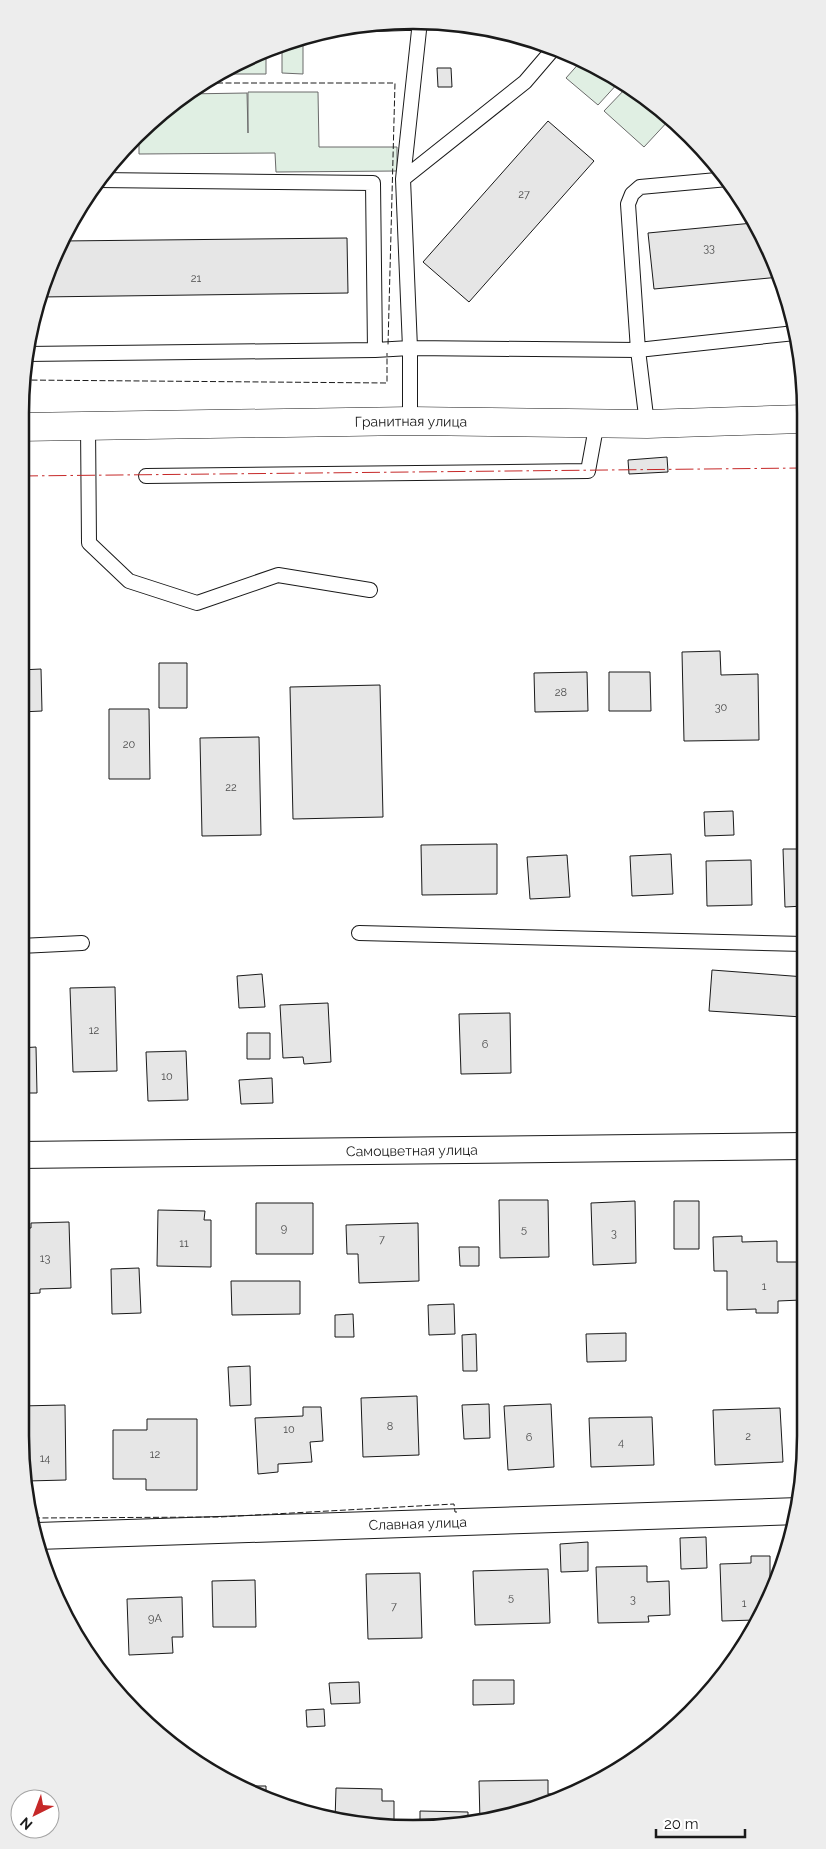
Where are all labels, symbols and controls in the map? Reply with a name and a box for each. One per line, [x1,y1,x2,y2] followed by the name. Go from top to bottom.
[518,188,530,201] house number: 27
[703,242,715,255] house number: 33
[191,272,202,285] house number: 21
[355,413,467,430] street label: Гранитная улица
[555,686,567,699] house number: 28
[715,701,728,714] house number: 30
[123,738,135,751] house number: 20
[225,781,237,794] house number: 22
[89,1024,99,1037] house number: 12
[482,1038,489,1051] house number: 6
[161,1070,173,1083] house number: 10
[346,1142,478,1159] street label: Самоцветная улица
[281,1222,287,1235] house number: 9
[521,1223,527,1236] house number: 5
[611,1227,617,1240] house number: 3
[379,1233,385,1246] house number: 7
[179,1237,189,1250] house number: 11
[40,1252,50,1265] house number: 13
[762,1280,767,1293] house number: 1
[387,1420,393,1433] house number: 8
[283,1423,295,1436] house number: 10
[745,1430,751,1443] house number: 2
[526,1431,533,1444] house number: 6
[618,1436,624,1449] house number: 4
[150,1448,160,1461] house number: 12
[40,1452,50,1465] house number: 14
[368,1514,467,1533] street label: Славная улица
[508,1591,514,1604] house number: 5
[630,1593,636,1606] house number: 3
[742,1597,747,1610] house number: 1
[391,1600,397,1613] house number: 7
[148,1612,163,1625] house number: 9А
[10,1789,60,1839] north arrow
[656,1806,745,1838] scale bar
[17,1814,36,1833] text: N
[664,1815,699,1833] text: 20 m

